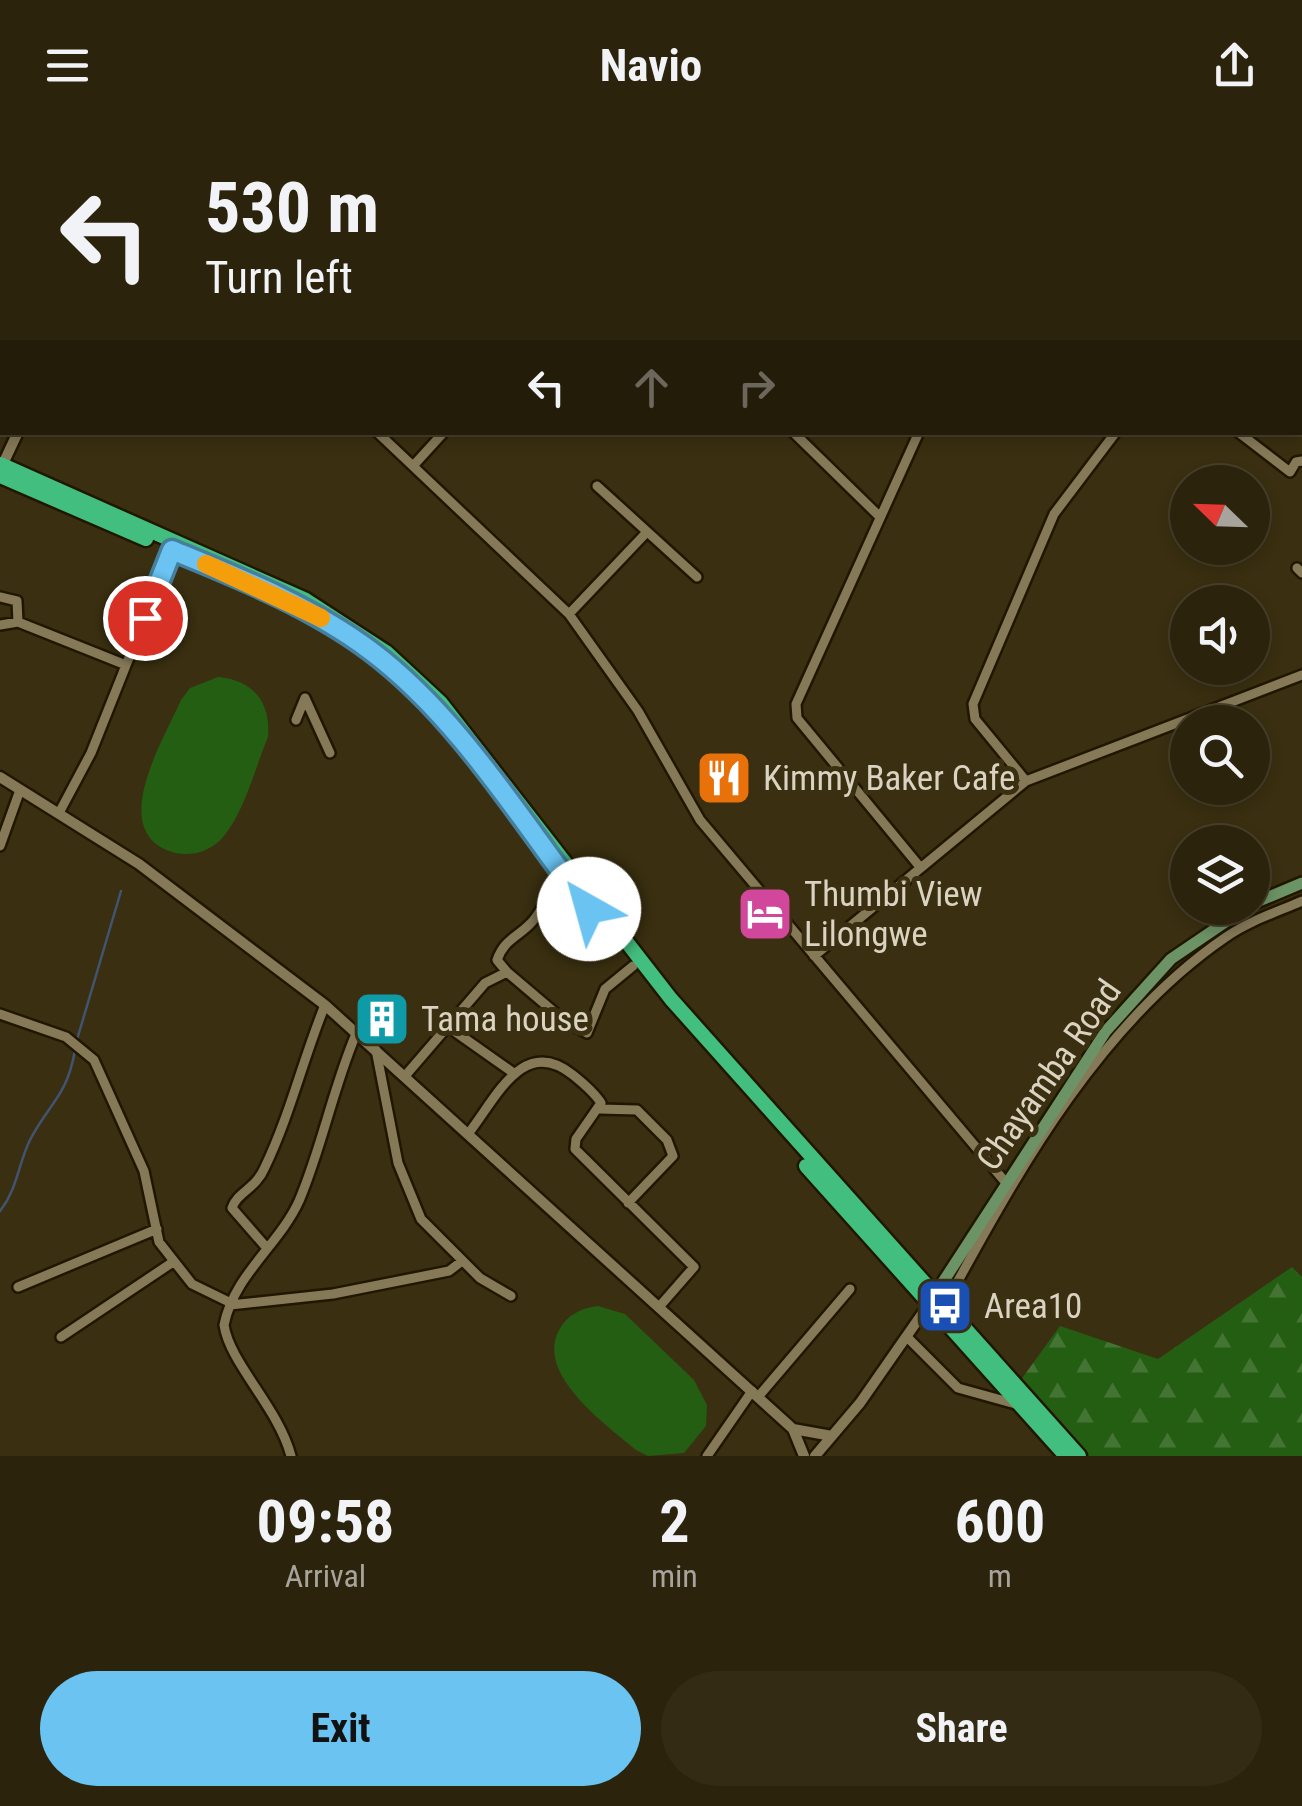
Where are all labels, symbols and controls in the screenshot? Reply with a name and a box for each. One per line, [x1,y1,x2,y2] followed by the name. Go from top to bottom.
[40,38,95,93] icon: menu
[1207,38,1262,93] icon: share
[600,39,702,92] text: Navio
[205,167,379,249] text: 530 m
[40,170,170,300] icon: left
[205,251,353,304] text: Turn left
[519,360,574,415] icon: left
[624,360,679,415] icon: ahead
[729,360,784,415] icon: right
[1170,465,1270,565] north arrow
[1170,465,1270,925] map controls
[103,576,188,661] pin
[1170,585,1270,685] button: sound
[118,591,173,646] icon: arrive
[1170,705,1270,805] button: search
[694,748,754,808] restaurant icon: Kimmy Baker Cafe
[763,758,1016,799] place label: Kimmy Baker Cafe
[1170,825,1270,925] button: layers
[537,857,641,961] position arrow
[804,874,983,955] place label: Thumbi View Lilongwe
[735,884,795,944] hotel icon: Thumbi View Lilongwe
[968,972,1130,1178] street label: Chayamba Road
[352,989,412,1049] building icon: Tama house
[421,999,589,1040] place label: Tama house
[915,1276,975,1336] bus stop icon: Area10
[984,1286,1082,1327] place label: Area10
[257,1486,394,1557] text: 09:58
[659,1486,690,1557] text: 2
[954,1486,1045,1557] text: 600
[285,1557,366,1595] text: Arrival
[651,1557,698,1595] text: min
[988,1557,1012,1595] text: m
[40,1671,641,1786] button: Exit
[661,1671,1262,1786] button: Share

